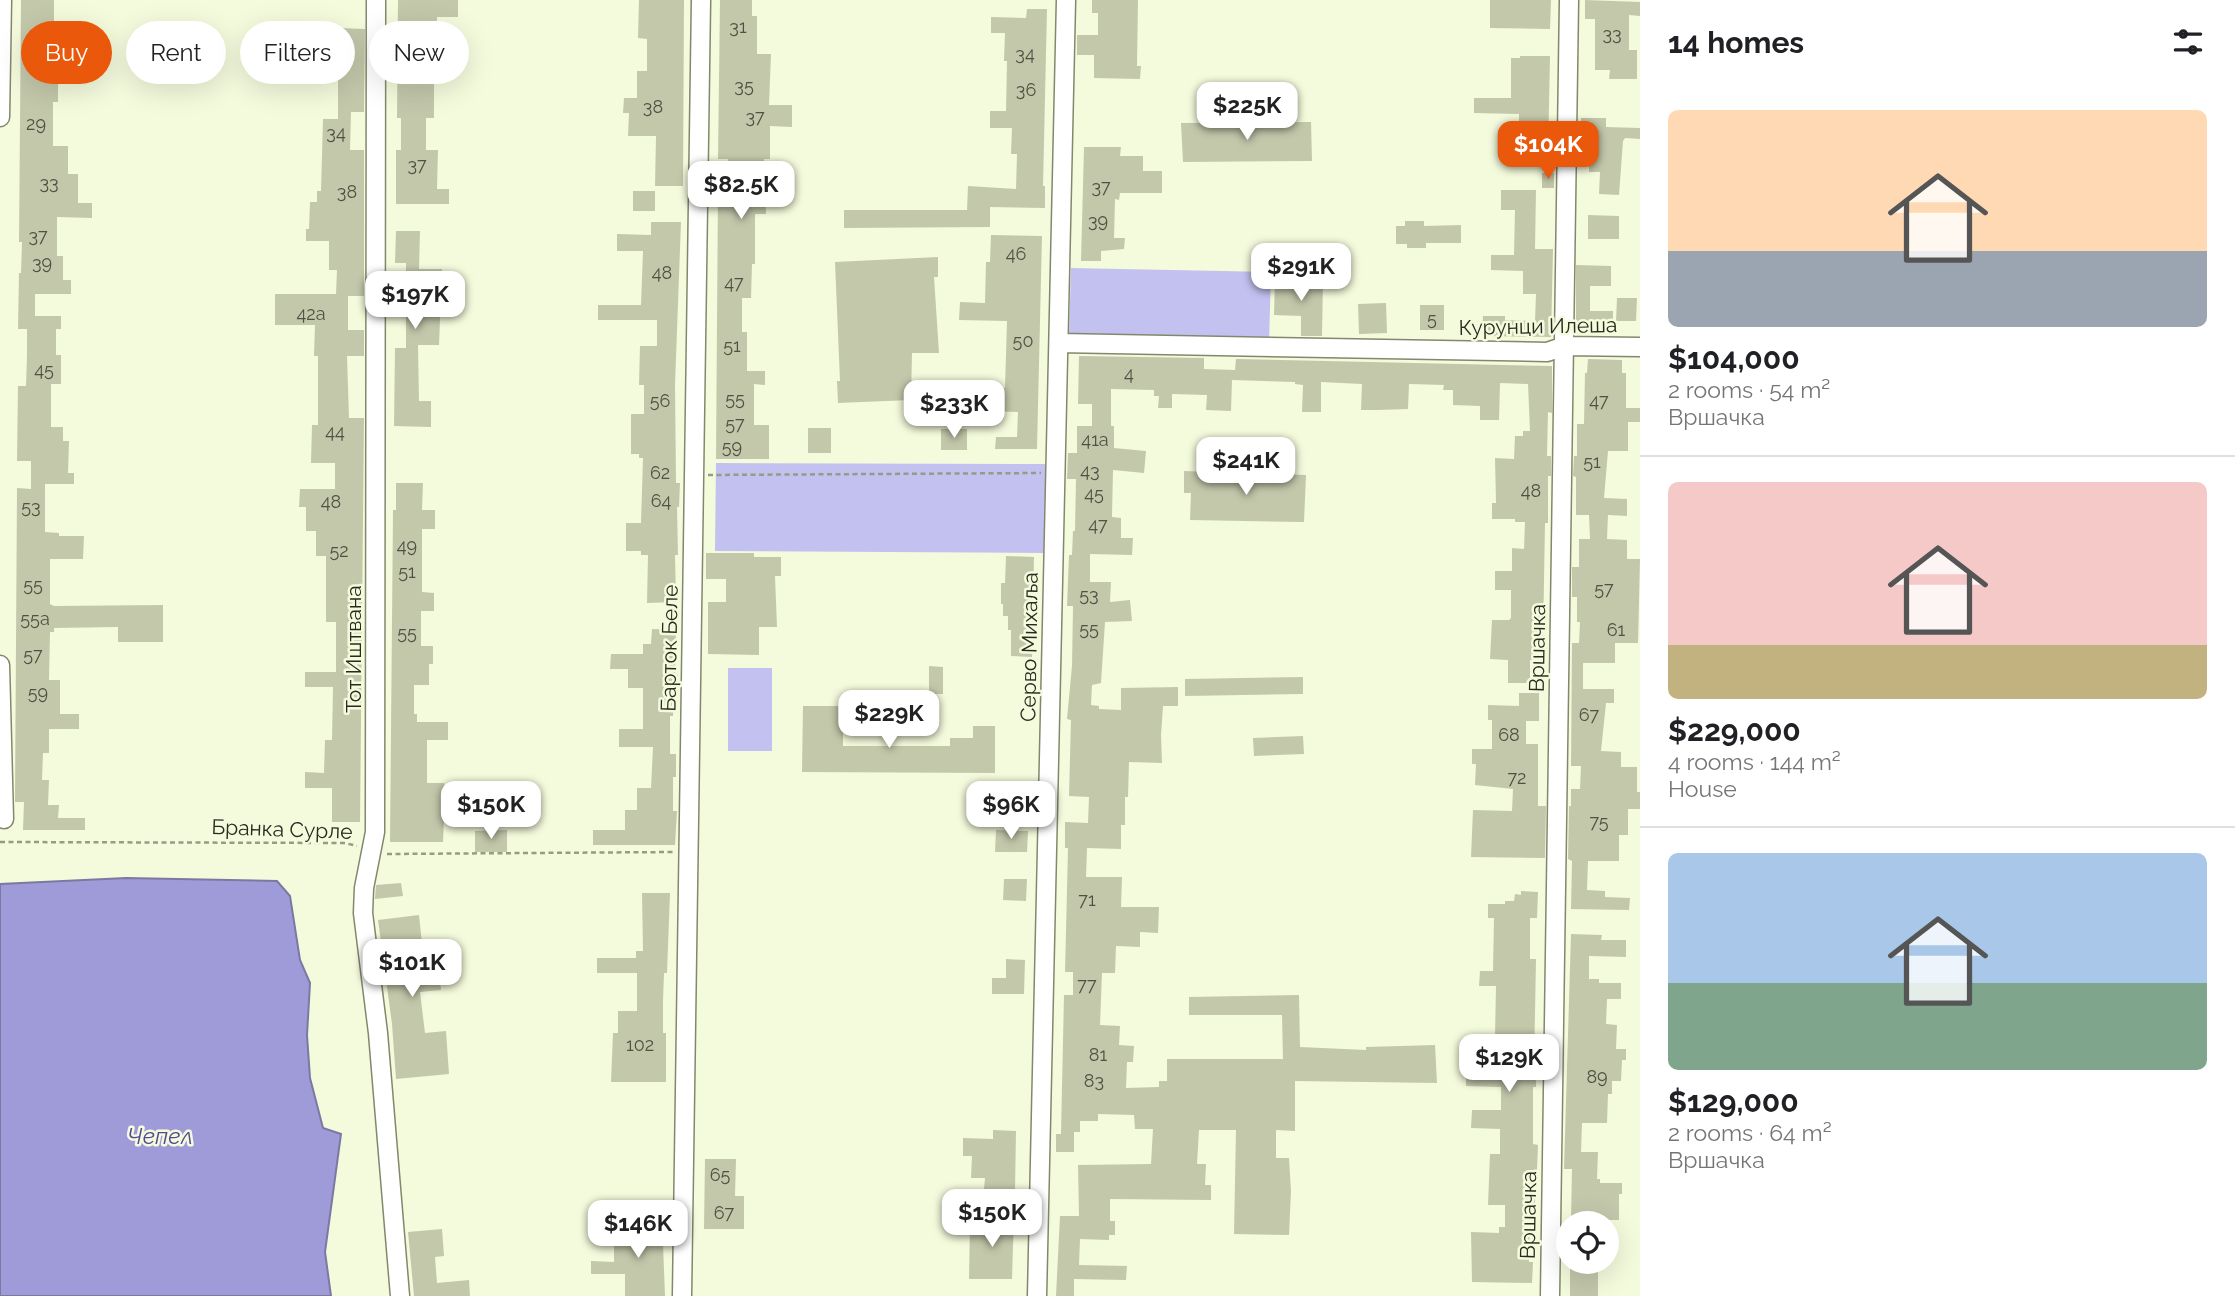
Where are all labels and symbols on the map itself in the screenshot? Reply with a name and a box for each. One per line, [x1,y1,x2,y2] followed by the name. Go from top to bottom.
[729,16,747,37] house number: 31
[1602,23,1622,44] house number: 33
[1015,43,1035,64] house number: 34
[734,75,754,96] house number: 35
[1016,79,1036,100] house number: 36
[1198,82,1296,142] pin: $225K
[643,96,663,117] house number: 38
[745,106,765,127] house number: 37
[26,113,46,134] house number: 29
[326,122,346,143] house number: 34
[1499,122,1597,181] pin: $104K
[407,154,427,175] house number: 37
[684,162,798,221] pin: $82.5K
[39,172,59,193] house number: 33
[1091,176,1111,197] house number: 37
[337,181,357,202] house number: 38
[1088,210,1108,231] house number: 39
[28,225,48,246] house number: 37
[1006,243,1026,264] house number: 46
[1252,244,1350,303] pin: $291K
[32,252,52,273] house number: 39
[652,262,672,283] house number: 48
[366,272,464,331] pin: $197K
[724,272,744,293] house number: 47
[296,303,326,324] house number: 42a
[1427,308,1437,329] house number: 5
[1459,312,1617,340] street label: Курунци Илеша
[1013,330,1033,351] house number: 50
[723,335,741,356] house number: 51
[34,359,54,380] house number: 45
[1124,363,1134,384] house number: 4
[905,380,1003,440] pin: $233K
[725,388,745,409] house number: 55
[650,390,670,411] house number: 56
[1589,390,1609,411] house number: 47
[725,413,745,434] house number: 57
[325,421,345,442] house number: 44
[1081,429,1109,450] house number: 41a
[722,436,742,457] house number: 59
[1197,438,1295,497] pin: $241K
[1583,451,1601,472] house number: 51
[1080,460,1100,481] house number: 43
[650,462,670,483] house number: 62
[1521,480,1541,501] house number: 48
[1084,483,1104,504] house number: 45
[651,490,672,511] house number: 64
[321,491,341,512] house number: 48
[21,496,41,517] house number: 53
[1088,514,1108,535] house number: 47
[397,535,417,556] house number: 49
[329,540,349,561] house number: 52
[398,561,416,582] house number: 51
[1015,572,1043,722] street label: Серво Михаља
[23,574,43,595] house number: 55
[1594,578,1614,599] house number: 57
[655,584,683,712] street label: Барток Беле
[1079,584,1099,605] house number: 53
[341,585,366,713] street label: Тот Иштвана
[1524,604,1550,692] street label: Вршачка
[20,608,50,629] house number: 55a
[1079,618,1099,639] house number: 55
[1607,619,1626,640] house number: 61
[397,622,417,643] house number: 55
[23,644,43,665] house number: 57
[28,682,48,703] house number: 59
[840,690,938,750] pin: $229K
[1579,704,1600,725] house number: 67
[1498,724,1520,745] house number: 68
[1507,767,1527,788] house number: 72
[442,782,540,841] pin: $150K
[970,782,1052,841] pin: $96K
[1589,811,1609,832] house number: 75
[211,814,353,844] street label: Бранка Сурле
[1078,889,1096,910] house number: 71
[363,940,461,999] pin: $101K
[1077,974,1097,995] house number: 77
[626,1034,654,1055] house number: 102
[1460,1034,1558,1094] pin: $129K
[1089,1044,1107,1065] house number: 81
[1586,1066,1608,1087] house number: 89
[1084,1070,1104,1091] house number: 83
[127,1122,193,1149] water label: Чепел
[710,1164,731,1185] house number: 65
[1515,1171,1541,1259] street label: Вршачка
[943,1190,1041,1249] pin: $150K
[589,1200,687,1260] pin: $146K
[714,1202,735,1223] house number: 67

